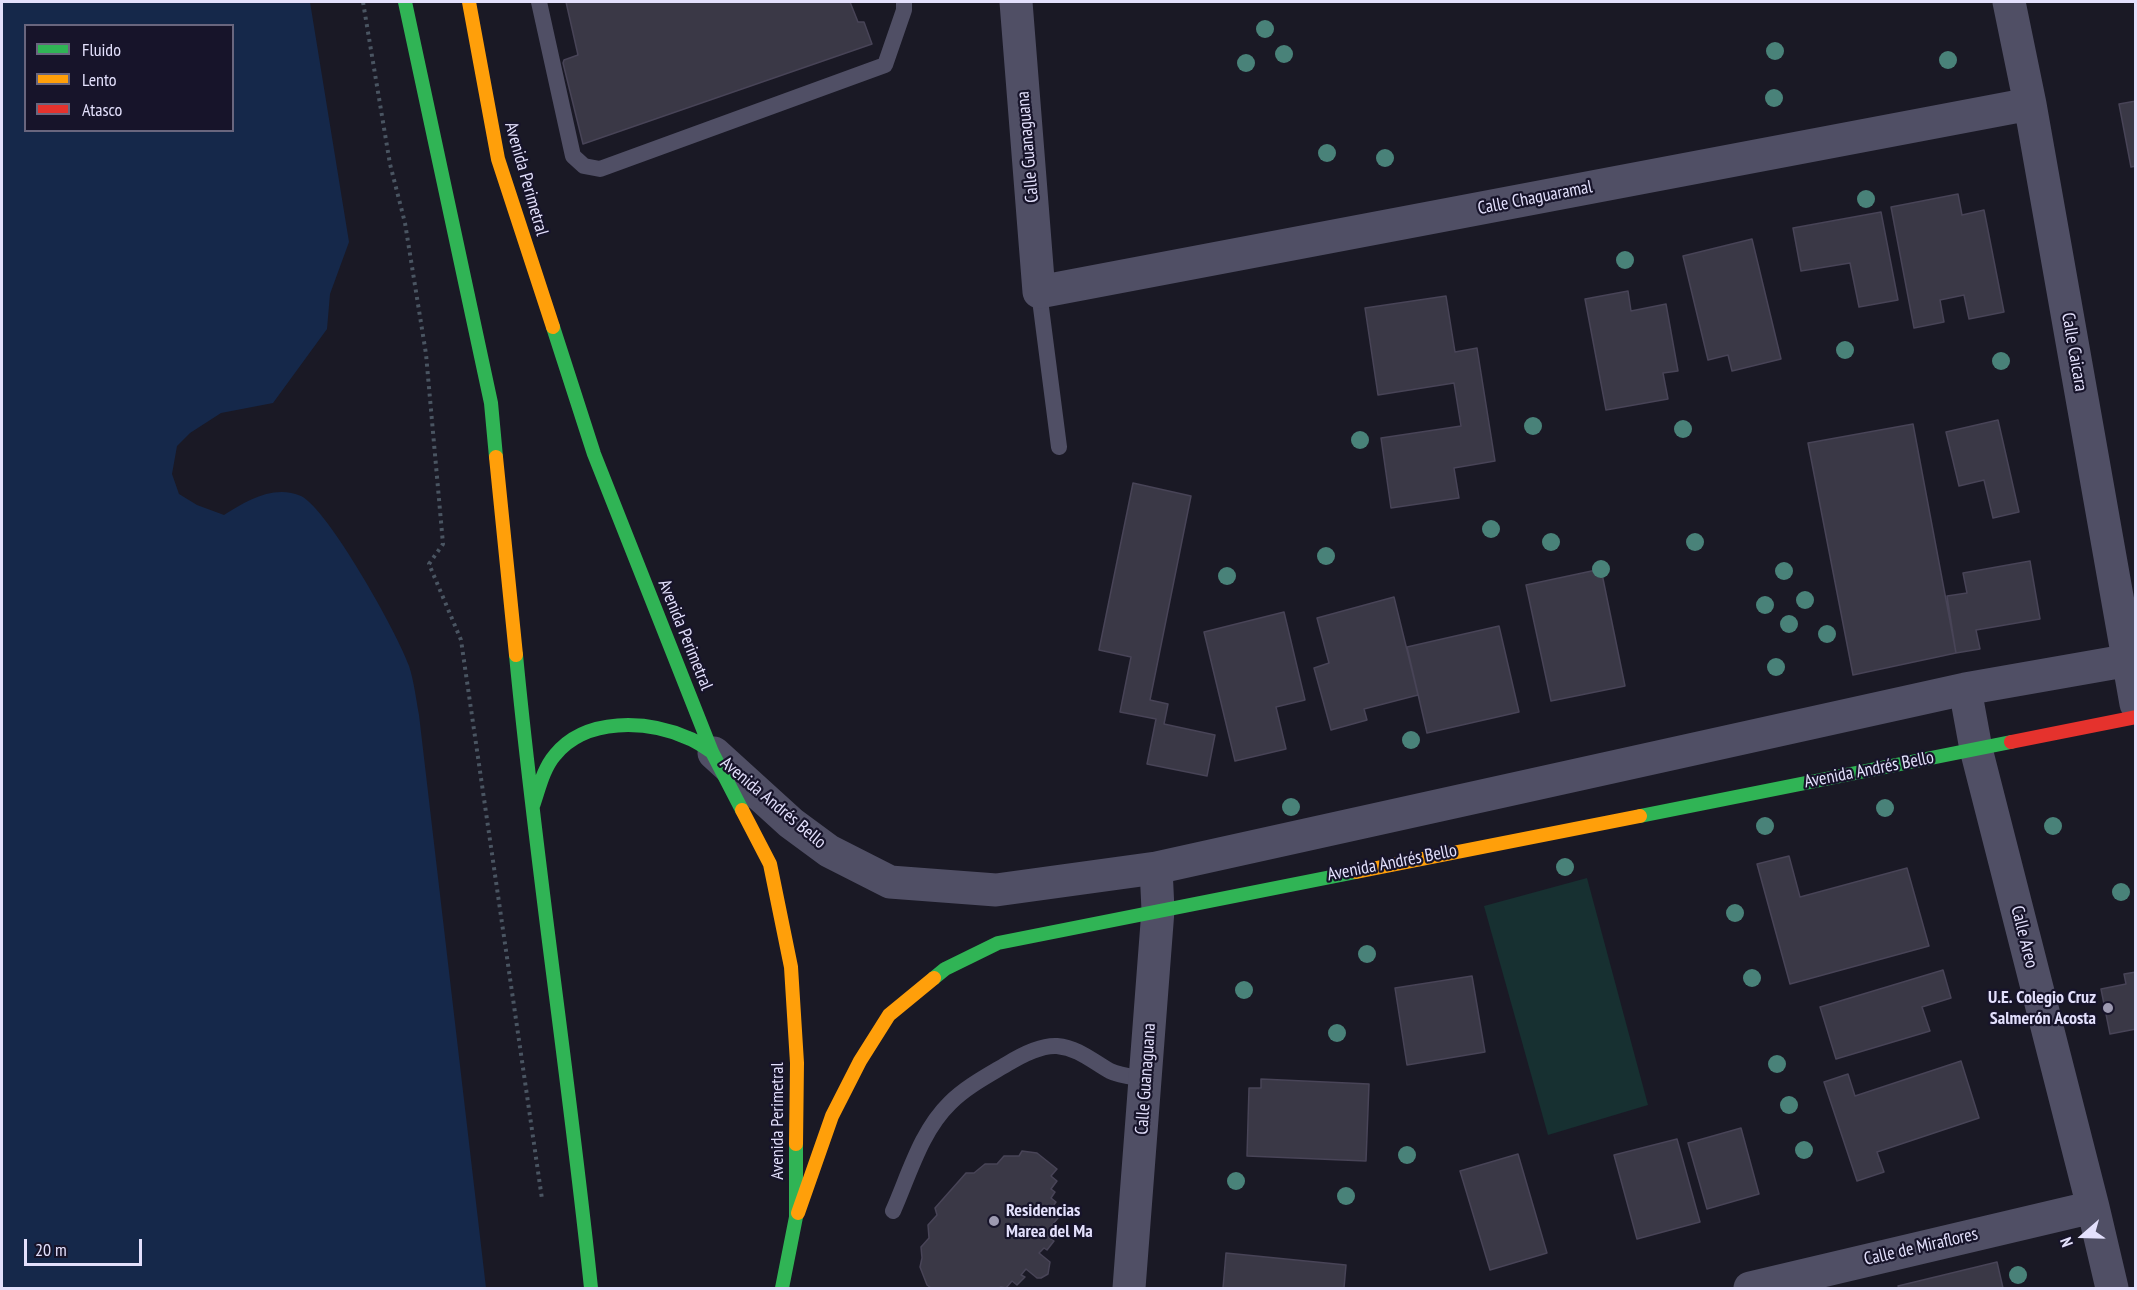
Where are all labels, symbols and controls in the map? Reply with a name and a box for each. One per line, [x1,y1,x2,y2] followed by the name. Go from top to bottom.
[24,24,234,132] legend
[82,38,121,61] text: Fluido
[82,68,117,91] text: Lento
[1012,90,1044,204] street label: Calle Guanaguana
[82,98,122,121] text: Atasco
[499,120,553,238] street label: Avenida Perimetral
[1476,176,1594,220] street label: Calle Chaguaramal
[2056,311,2092,393] street label: Calle Caicara
[653,577,717,693] street label: Avenida Perimetral
[1802,747,1936,793] street label: Avenida Andrés Bello
[716,752,830,854] street label: Avenida Andrés Bello
[1325,840,1459,886] street label: Avenida Andrés Bello
[2006,904,2042,970] street label: Calle Areo
[1988,987,2096,1030] place label: U.E. Colegio Cruz Salmerón Acosta
[2101,1001,2115,1015] marker: U.E. Colegio Cruz Salmerón Acosta
[1131,1023,1161,1135] street label: Calle Guanaguana
[767,1062,789,1180] street label: Avenida Perimetral
[1006,1200,1093,1242] place label: Residencias Marea del Ma
[2053,1206,2113,1266] north arrow
[987,1214,1001,1228] marker: Residencias Marea del Ma
[1862,1223,1980,1271] street label: Calle de Miraflores
[27,1227,146,1265] scale bar
[2055,1235,2077,1250] text: N
[35,1238,67,1261] text: 20 m

